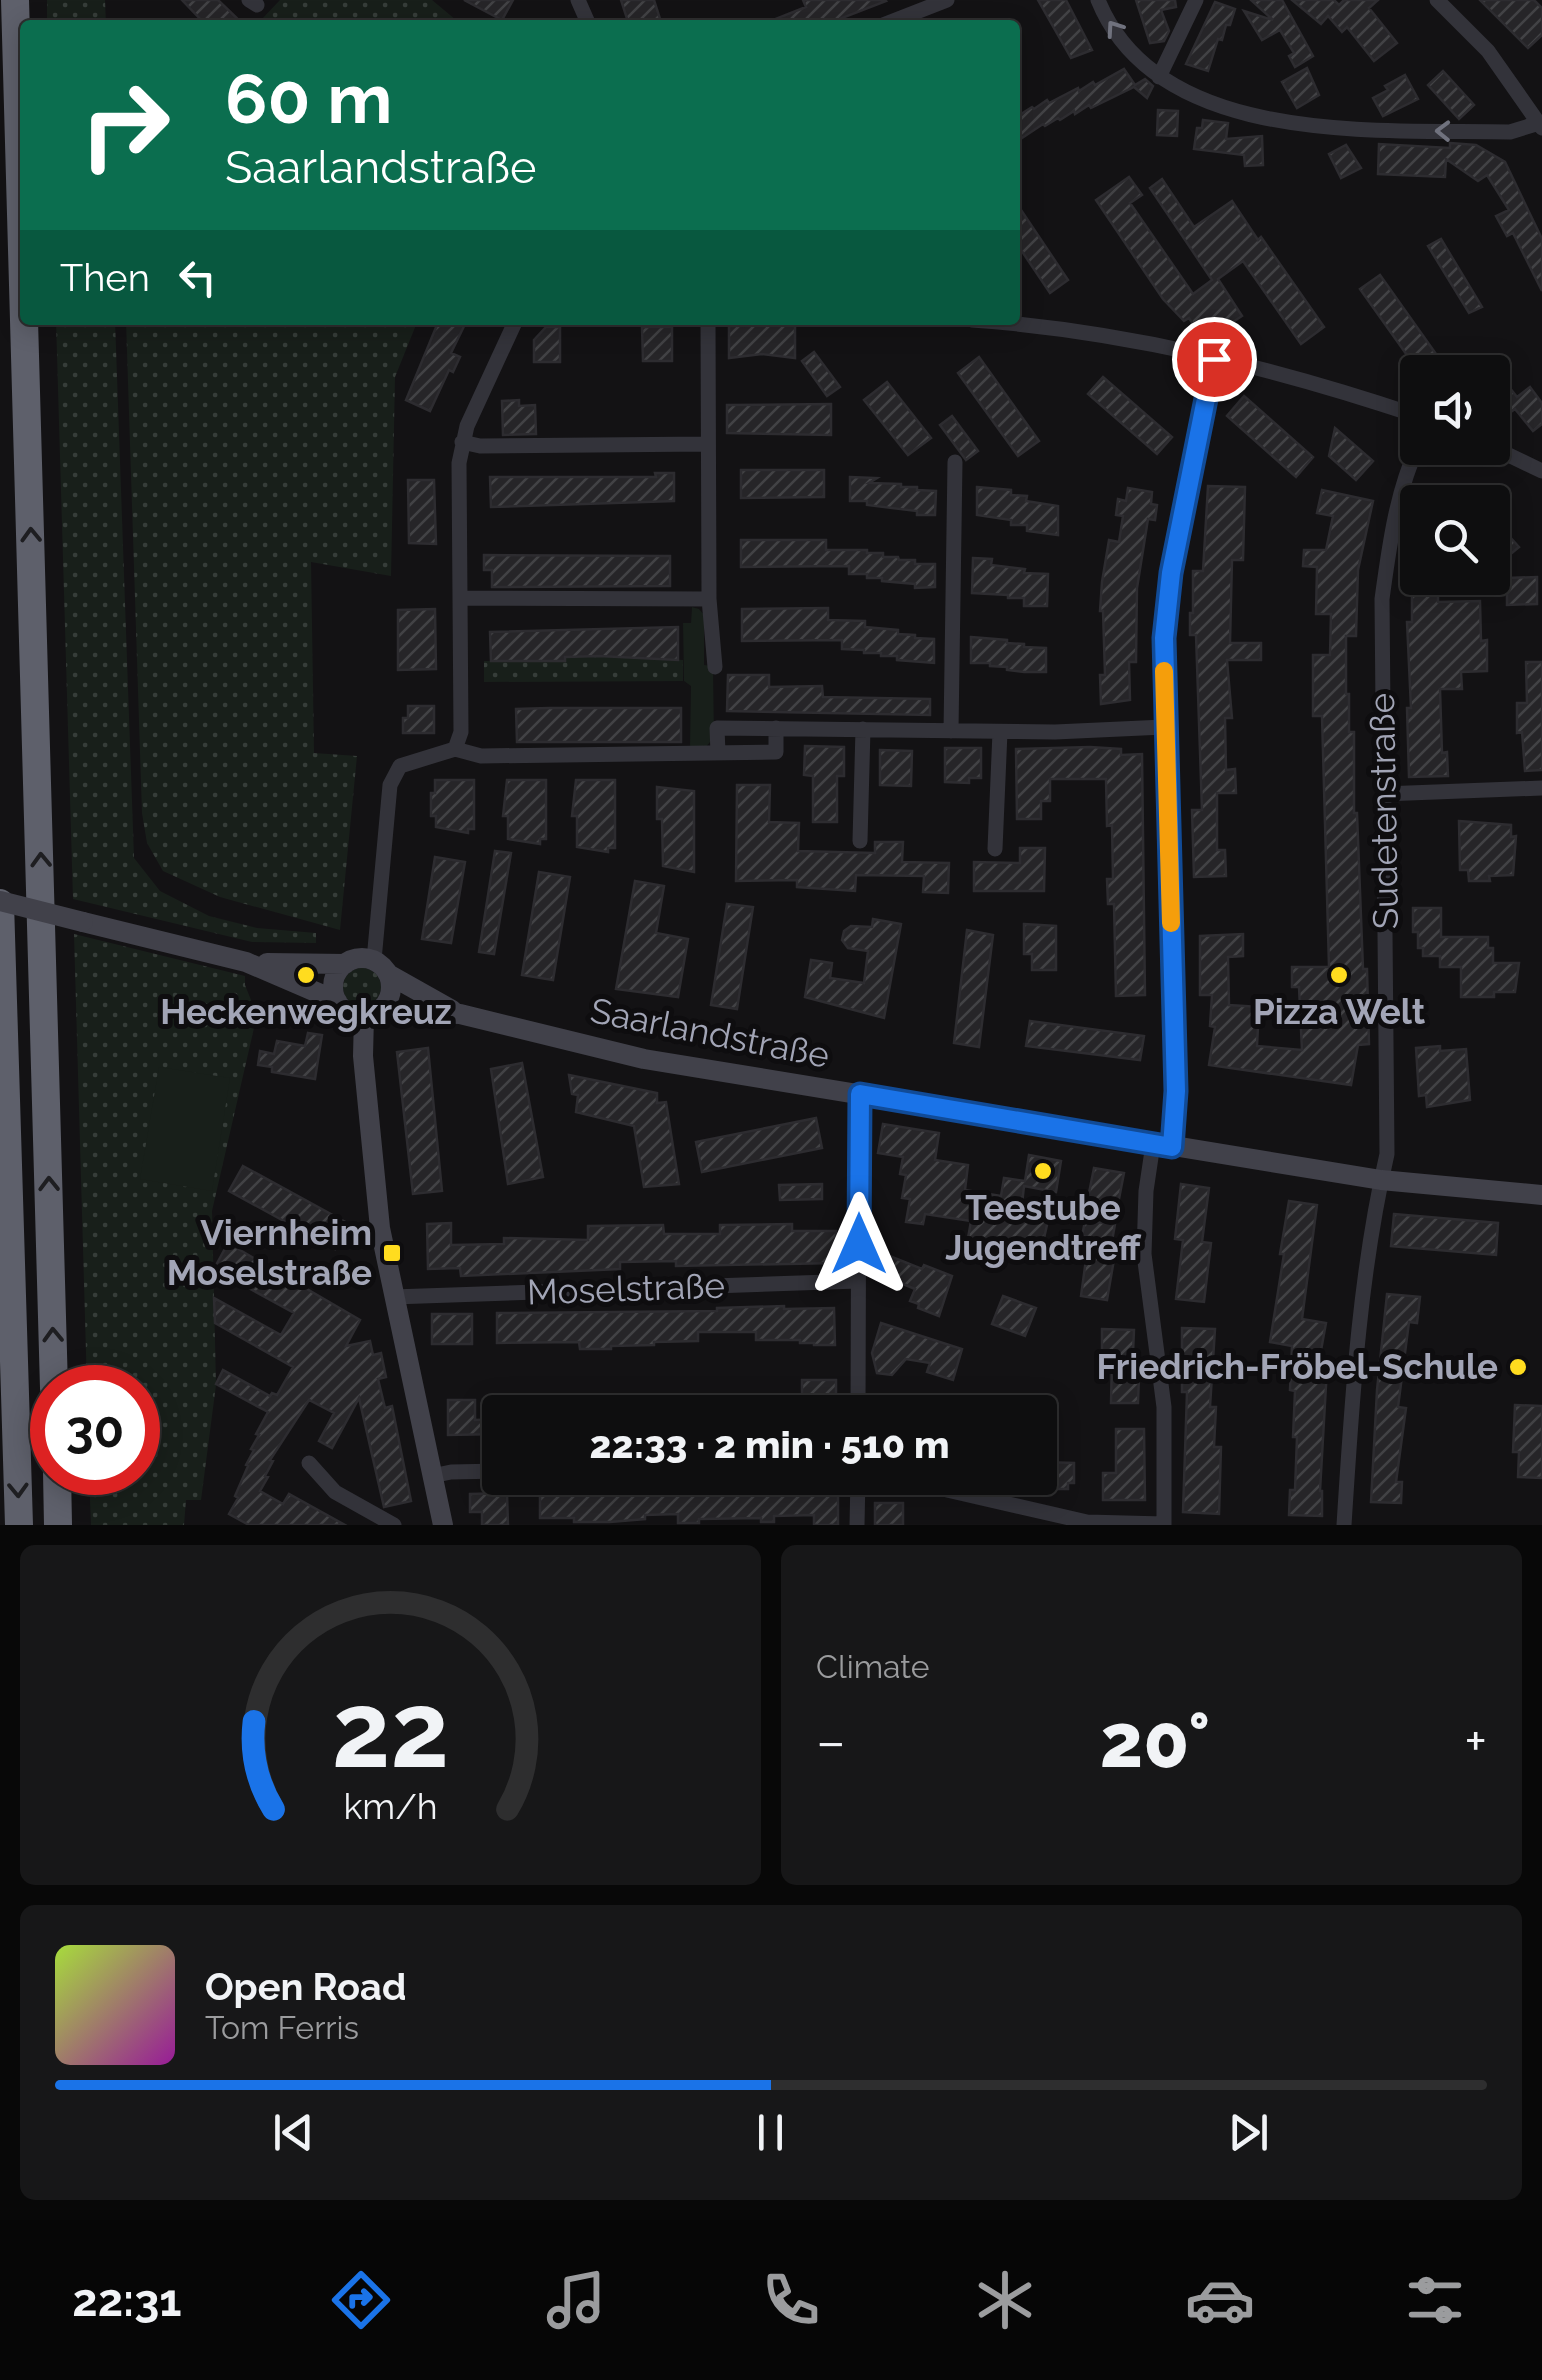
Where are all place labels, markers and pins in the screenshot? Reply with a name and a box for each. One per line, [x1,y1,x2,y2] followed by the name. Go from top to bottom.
[1172,317,1257,402] pin
[295,964,317,986] marker: Heckenwegkreuz
[1328,964,1350,986] marker: Pizza Welt
[160,991,452,1032] place label: Heckenwegkreuz
[1253,991,1426,1032] place label: Pizza Welt
[1032,1160,1054,1182] marker: Teestube Jugendtreff
[945,1187,1142,1268] place label: Teestube Jugendtreff
[167,1212,372,1293] place label: Viernheim Moselstraße
[381,1242,403,1264] marker: Viernheim Moselstraße
[1097,1346,1498,1387] place label: Friedrich-Fröbel-Schule
[1507,1356,1529,1378] marker: Friedrich-Fröbel-Schule

